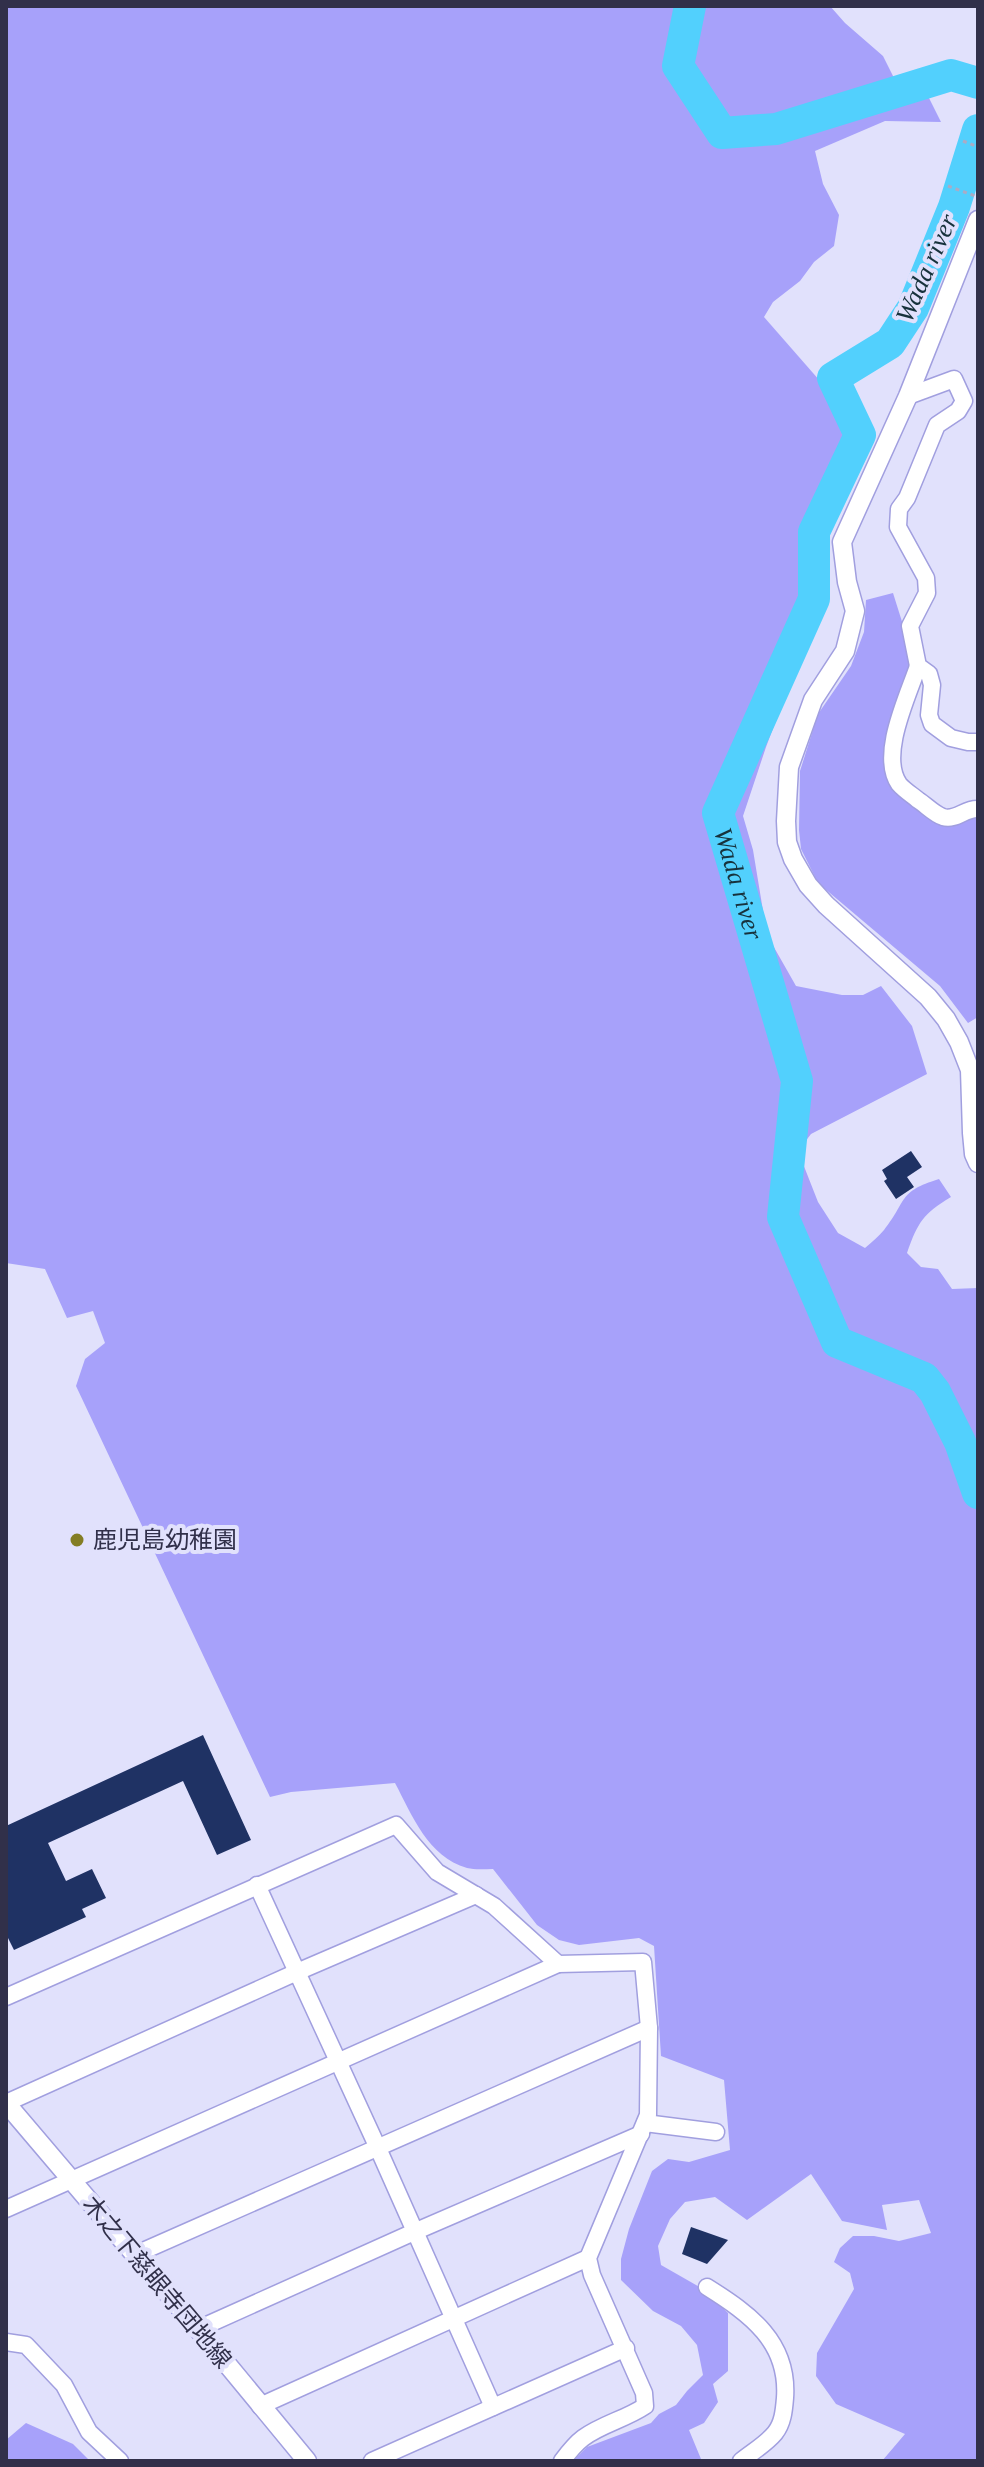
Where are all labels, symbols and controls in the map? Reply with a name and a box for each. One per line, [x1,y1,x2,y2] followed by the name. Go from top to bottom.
[890,209,964,327] water label: Wada river
[708,824,769,944] water label: Wada river
[93,1527,237,1553] place label: 鹿児島幼稚園
[68,1531,86,1549] marker: 鹿児島幼稚園
[78,2191,236,2373] street label: 木之下慈眼寺団地線

